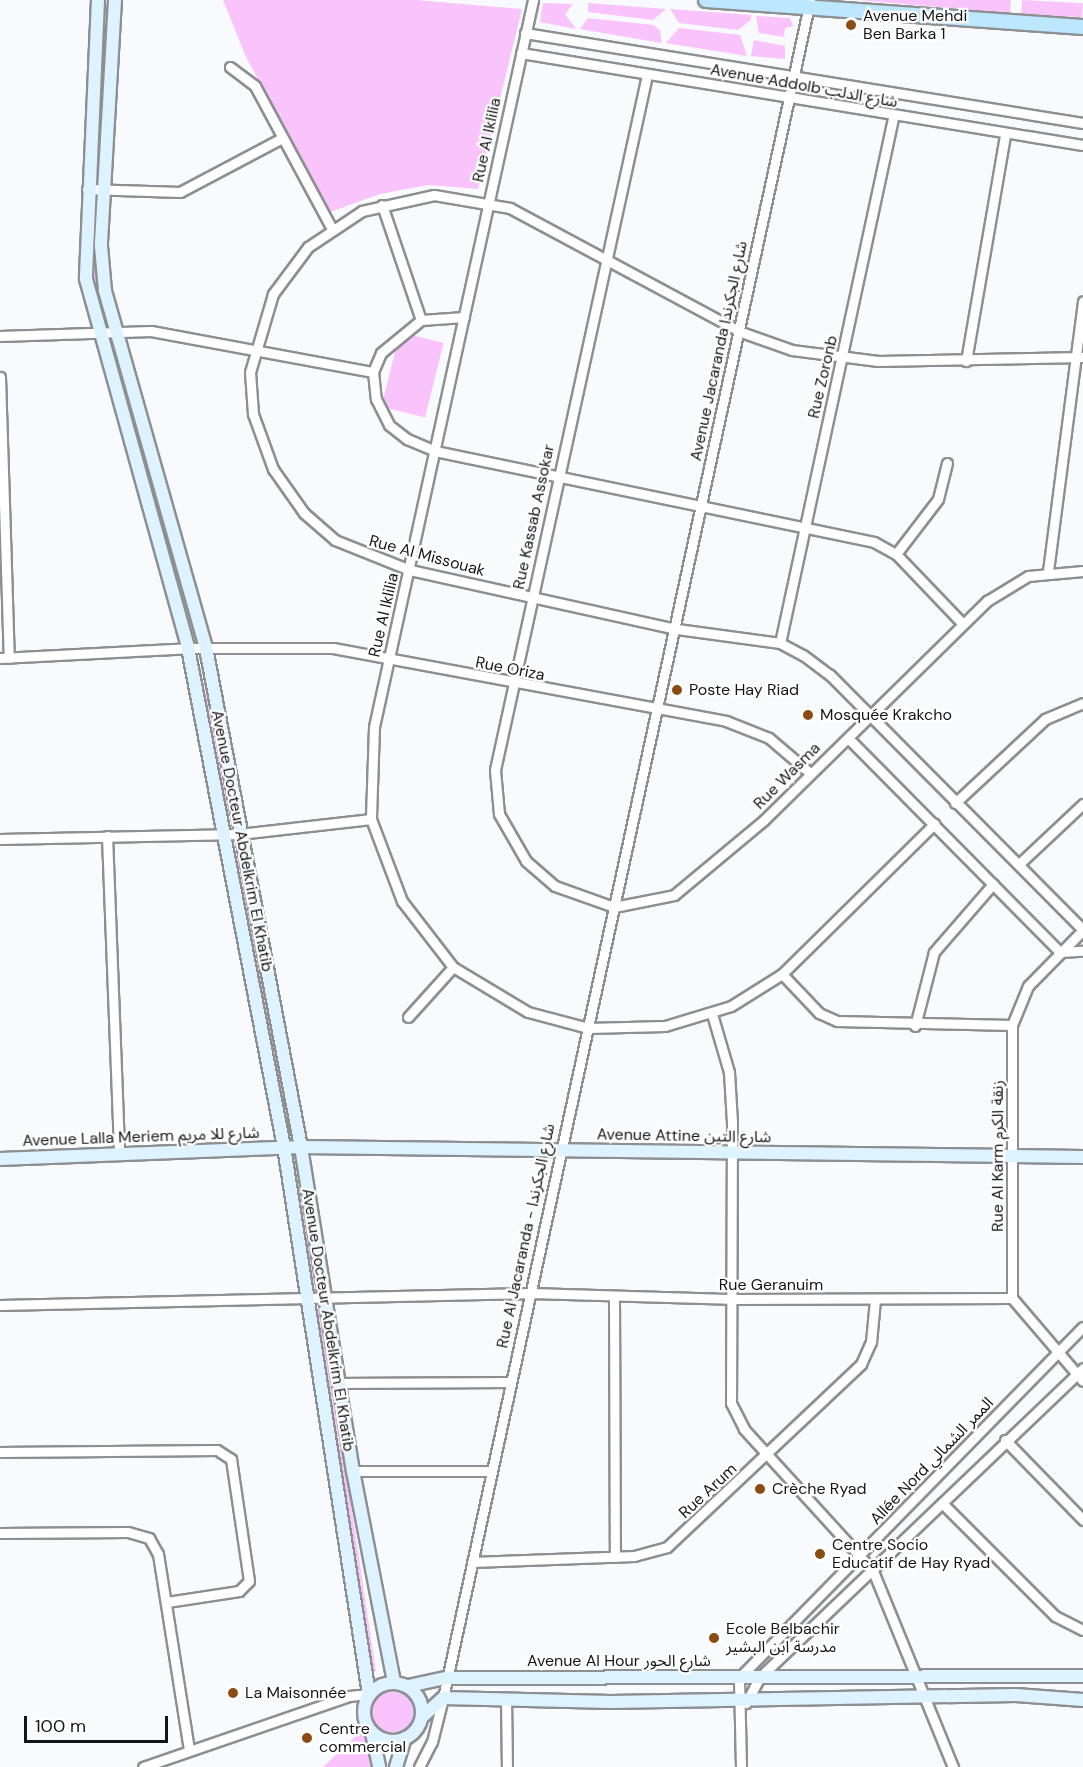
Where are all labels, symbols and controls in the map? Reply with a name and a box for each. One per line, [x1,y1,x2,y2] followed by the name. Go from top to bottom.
[863,6,967,44] place label: Avenue Mehdi Ben Barka 1
[844,18,858,32] marker: Avenue Mehdi Ben Barka 1
[709,60,899,112] street label: Avenue Addolb شارع الدلب
[469,96,505,184] street label: Rue Al Iklilia
[686,239,752,463] street label: Avenue Jacaranda شارع الجكرندا
[804,334,842,420] street label: Rue Zoronb
[509,443,559,591] street label: Rue Kassab Assokar
[367,531,487,581] street label: Rue Al Missouak
[365,571,403,659] street label: Rue Al Iklilia
[474,653,546,685] street label: Rue Oriza
[689,680,799,700] place label: Poste Hay Riad
[670,683,684,697] marker: Poste Hay Riad
[820,705,952,725] place label: Mosquée Krakcho
[801,708,815,722] marker: Mosquée Krakcho
[207,709,277,973] street label: Avenue Docteur Abdelkrim El Khatib
[750,739,824,813] street label: Rue Wasma
[988,1080,1008,1232] street label: Rue Al Karm زنقة الكرم
[493,1122,559,1350] street label: Rue Al Jacaranda - شارع الجكرندا
[22,1123,260,1151] street label: Avenue Lalla Meriem شارع للا مريم
[597,1125,771,1147] street label: Avenue Attine شارع التين
[298,1187,358,1453] street label: Avenue Docteur Abdelkrim El Khatib
[719,1275,823,1295] street label: Rue Geranuim
[866,1394,998,1528] street label: Allée Nord الممر الشمالي
[675,1459,741,1523] street label: Rue Arum
[772,1479,867,1499] place label: Crèche Ryad
[753,1482,767,1496] marker: Crèche Ryad
[832,1535,990,1573] place label: Centre Socio Educatif de Hay Ryad
[813,1547,827,1561] marker: Centre Socio Educatif de Hay Ryad
[726,1619,840,1657] place label: Ecole Belbachir مدرسة ابن البشير
[707,1631,721,1645] marker: Ecole Belbachir مدرسة ابن البشير
[527,1651,711,1671] street label: Avenue Al Hour شارع الحور
[245,1683,346,1703] place label: La Maisonnée
[226,1686,240,1700] marker: La Maisonnée
[27,1704,171,1742] scale bar
[35,1714,86,1738] text: 100 m
[319,1719,406,1757] place label: Centre commercial
[300,1731,314,1745] marker: Centre commercial

